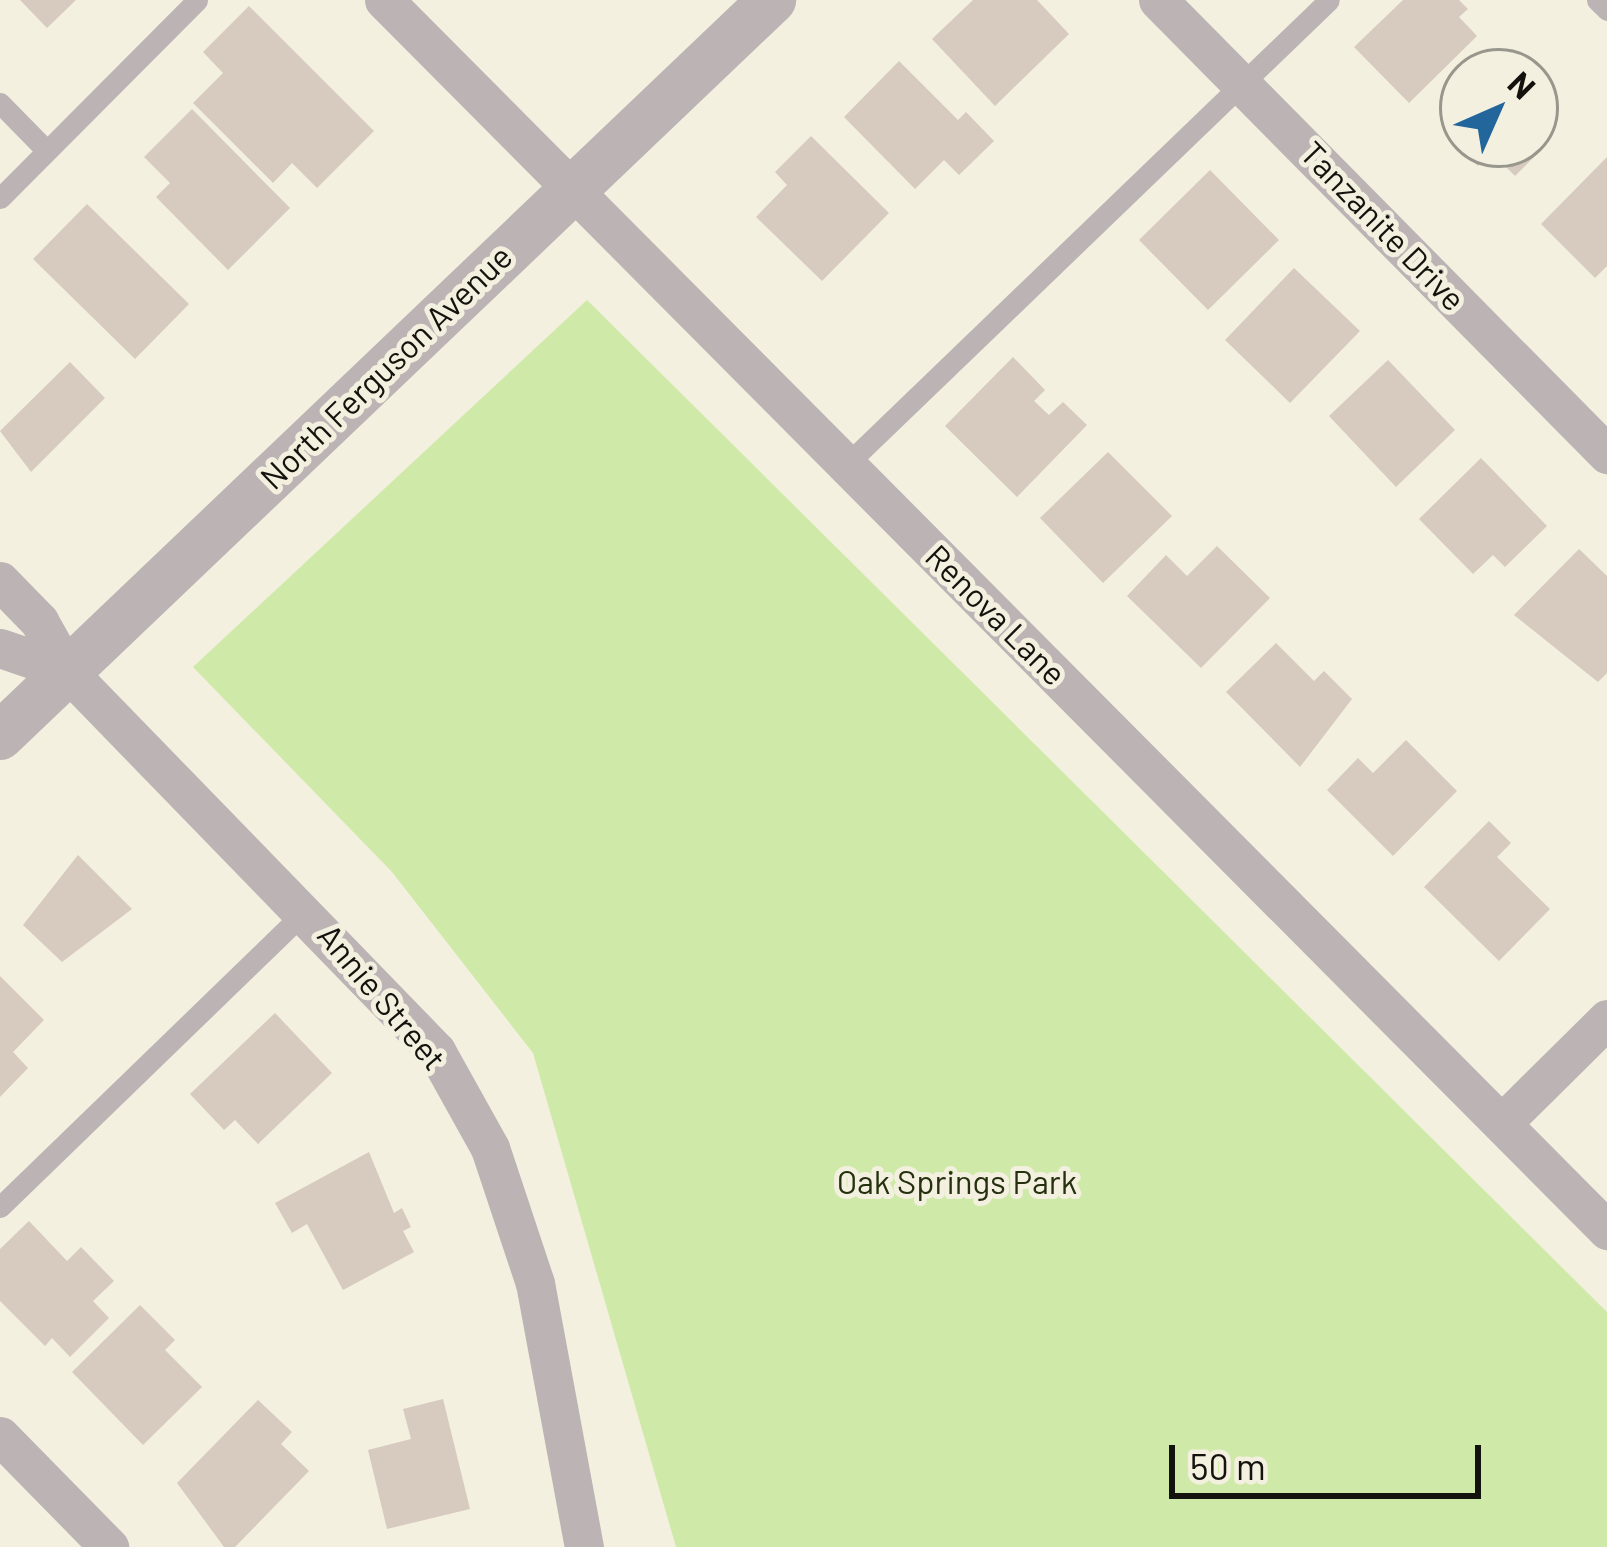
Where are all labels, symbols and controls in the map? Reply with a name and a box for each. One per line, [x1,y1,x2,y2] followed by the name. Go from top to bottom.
[1439,48,1559,168] north arrow
[1500,63,1544,107] text: N
[1292,133,1474,319] street label: Tanzanite Drive
[252,237,520,497] street label: North Ferguson Avenue
[918,537,1074,693] street label: Renova Lane
[310,916,454,1078] street label: Annie Street
[837,1162,1077,1202] park label: Oak Springs Park
[1175,1421,1487,1495] scale bar
[1190,1444,1266,1487] text: 50 m

